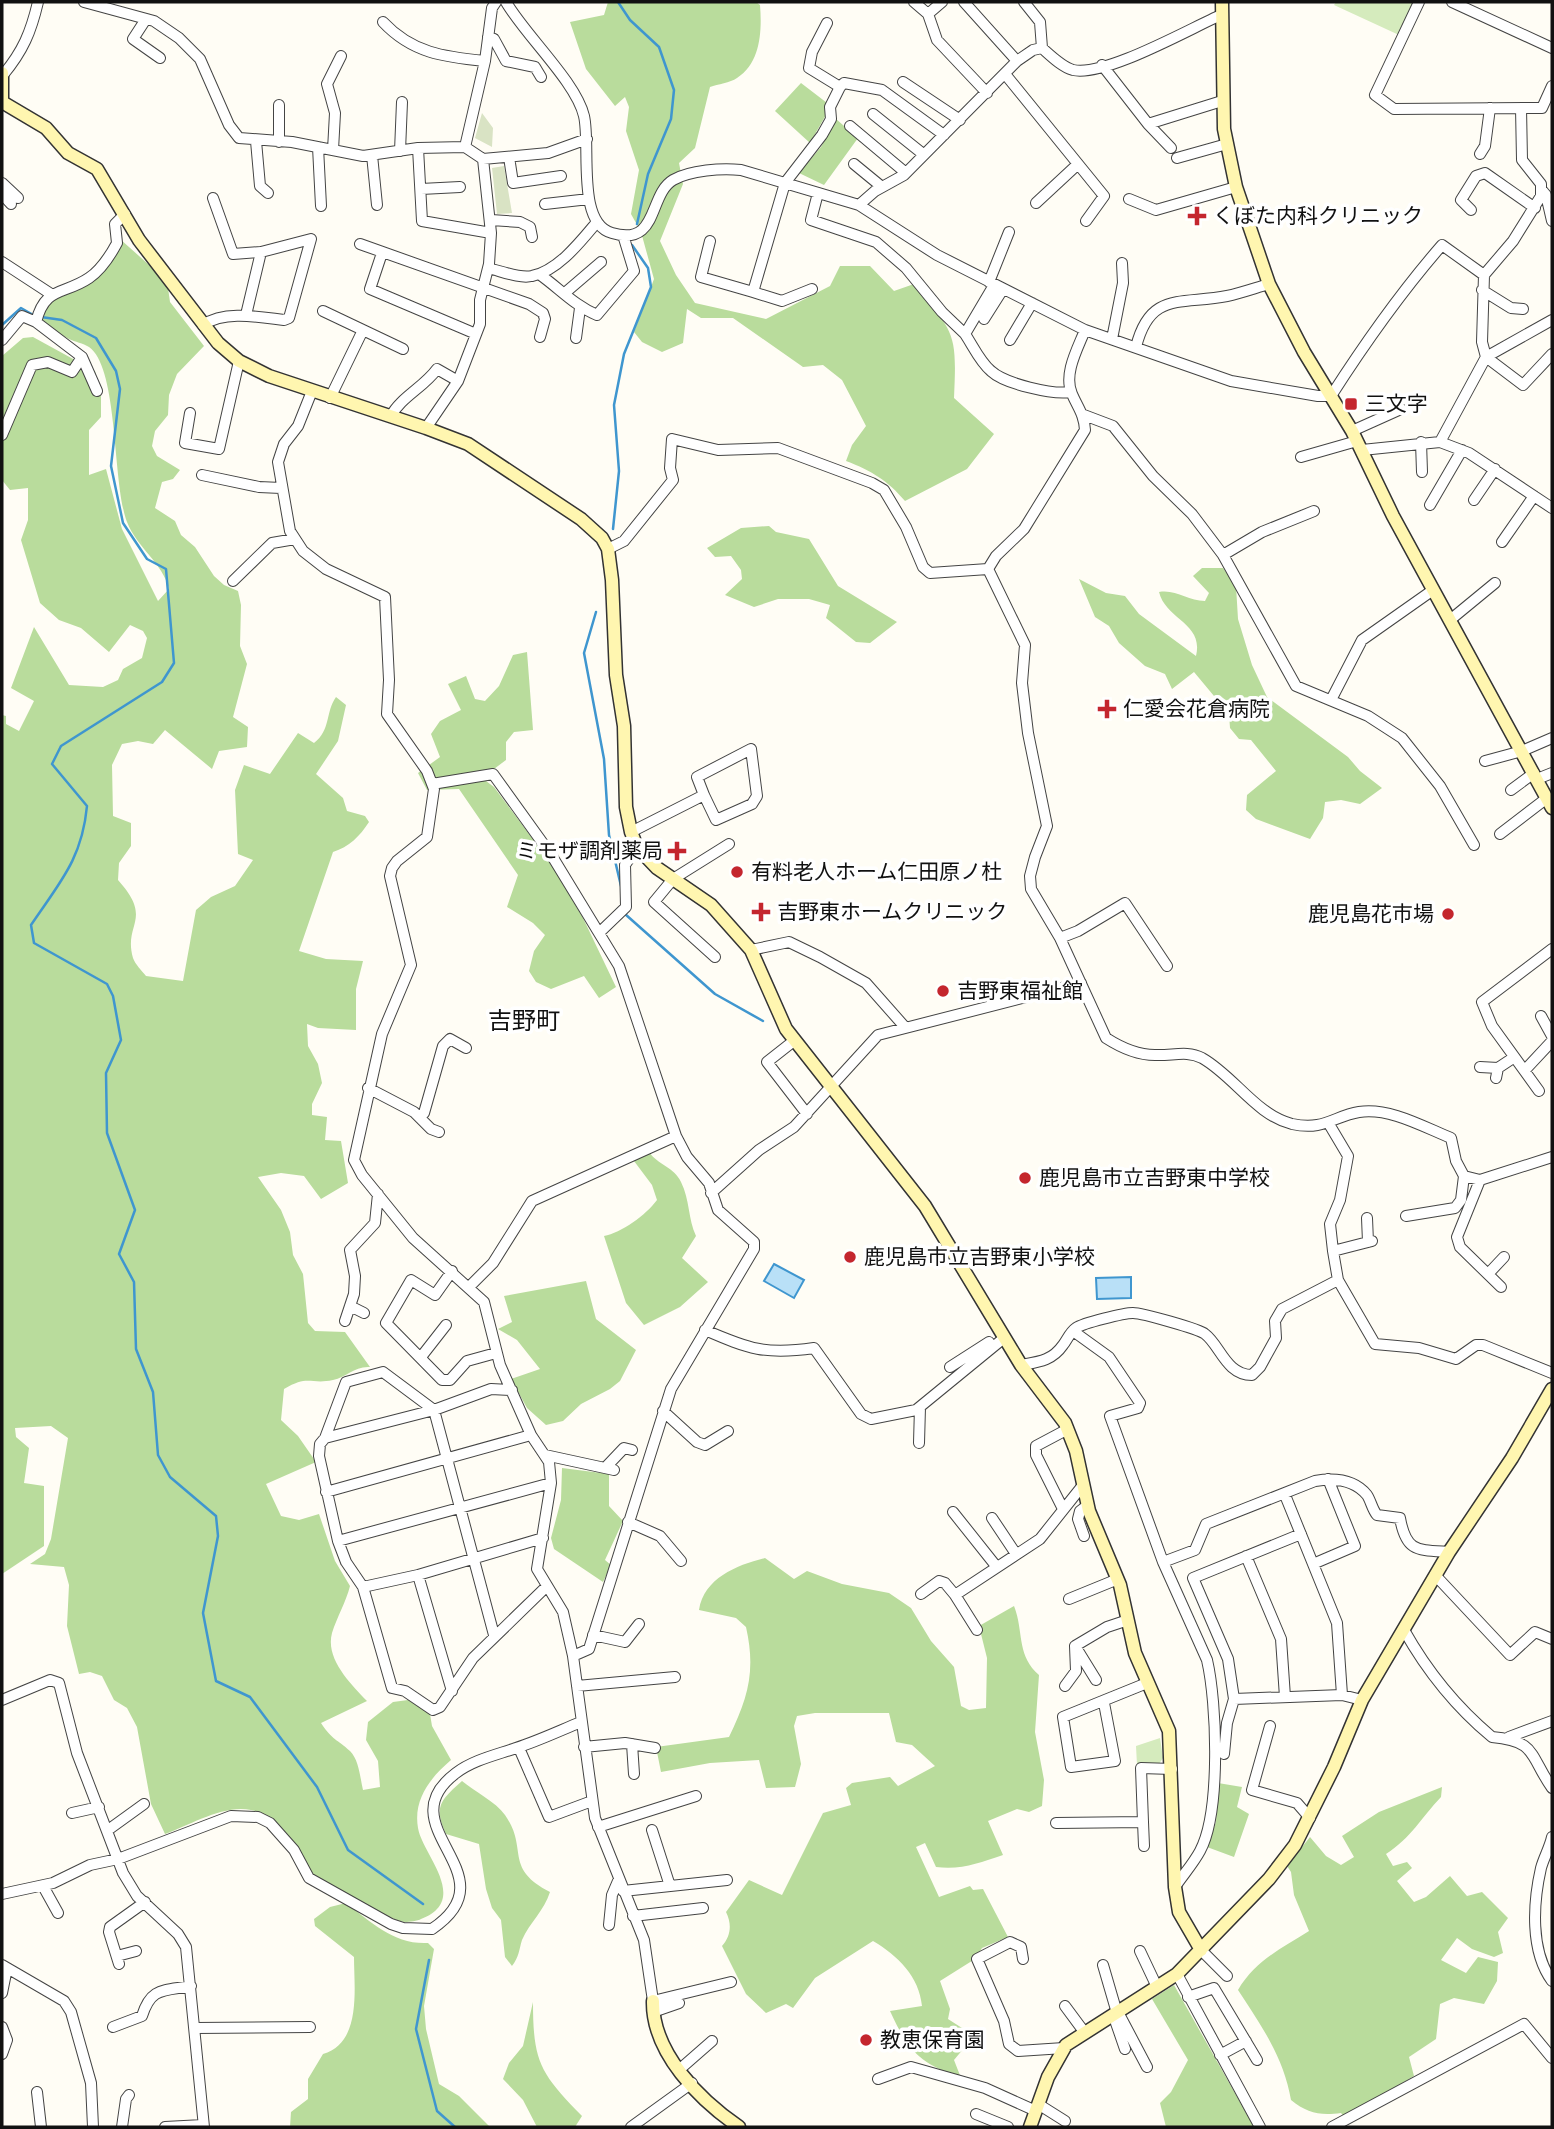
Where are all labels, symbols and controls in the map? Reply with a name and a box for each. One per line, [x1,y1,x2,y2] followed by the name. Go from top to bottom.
[1213,203,1423,229] place label: くぼた内科クリニック
[1187,206,1207,226] marker: くぼた内科クリニック
[1365,391,1428,417] place label: 三文字
[1343,396,1359,412] marker: 三文字
[1123,696,1270,722] place label: 仁愛会花倉病院
[1097,699,1117,719] marker: 仁愛会花倉病院
[516,838,663,864] place label: ミモザ調剤薬局
[669,843,685,859] marker: ミモザ調剤薬局
[751,859,1002,885] place label: 有料老人ホーム仁田原ノ杜
[729,864,745,880] marker: 有料老人ホーム仁田原ノ杜
[777,899,1007,925] place label: 吉野東ホームクリニック
[1308,901,1434,927] place label: 鹿児島花市場
[751,902,771,922] marker: 吉野東ホームクリニック
[1440,906,1456,922] marker: 鹿児島花市場
[957,978,1083,1004] place label: 吉野東福祉館
[935,983,951,999] marker: 吉野東福祉館
[488,1006,560,1035] district label: 吉野町
[1039,1165,1270,1191] place label: 鹿児島市立吉野東中学校
[1017,1170,1033,1186] marker: 鹿児島市立吉野東中学校
[864,1244,1095,1270] place label: 鹿児島市立吉野東小学校
[842,1249,858,1265] marker: 鹿児島市立吉野東小学校
[880,2027,985,2053] place label: 教恵保育園
[858,2032,874,2048] marker: 教恵保育園

